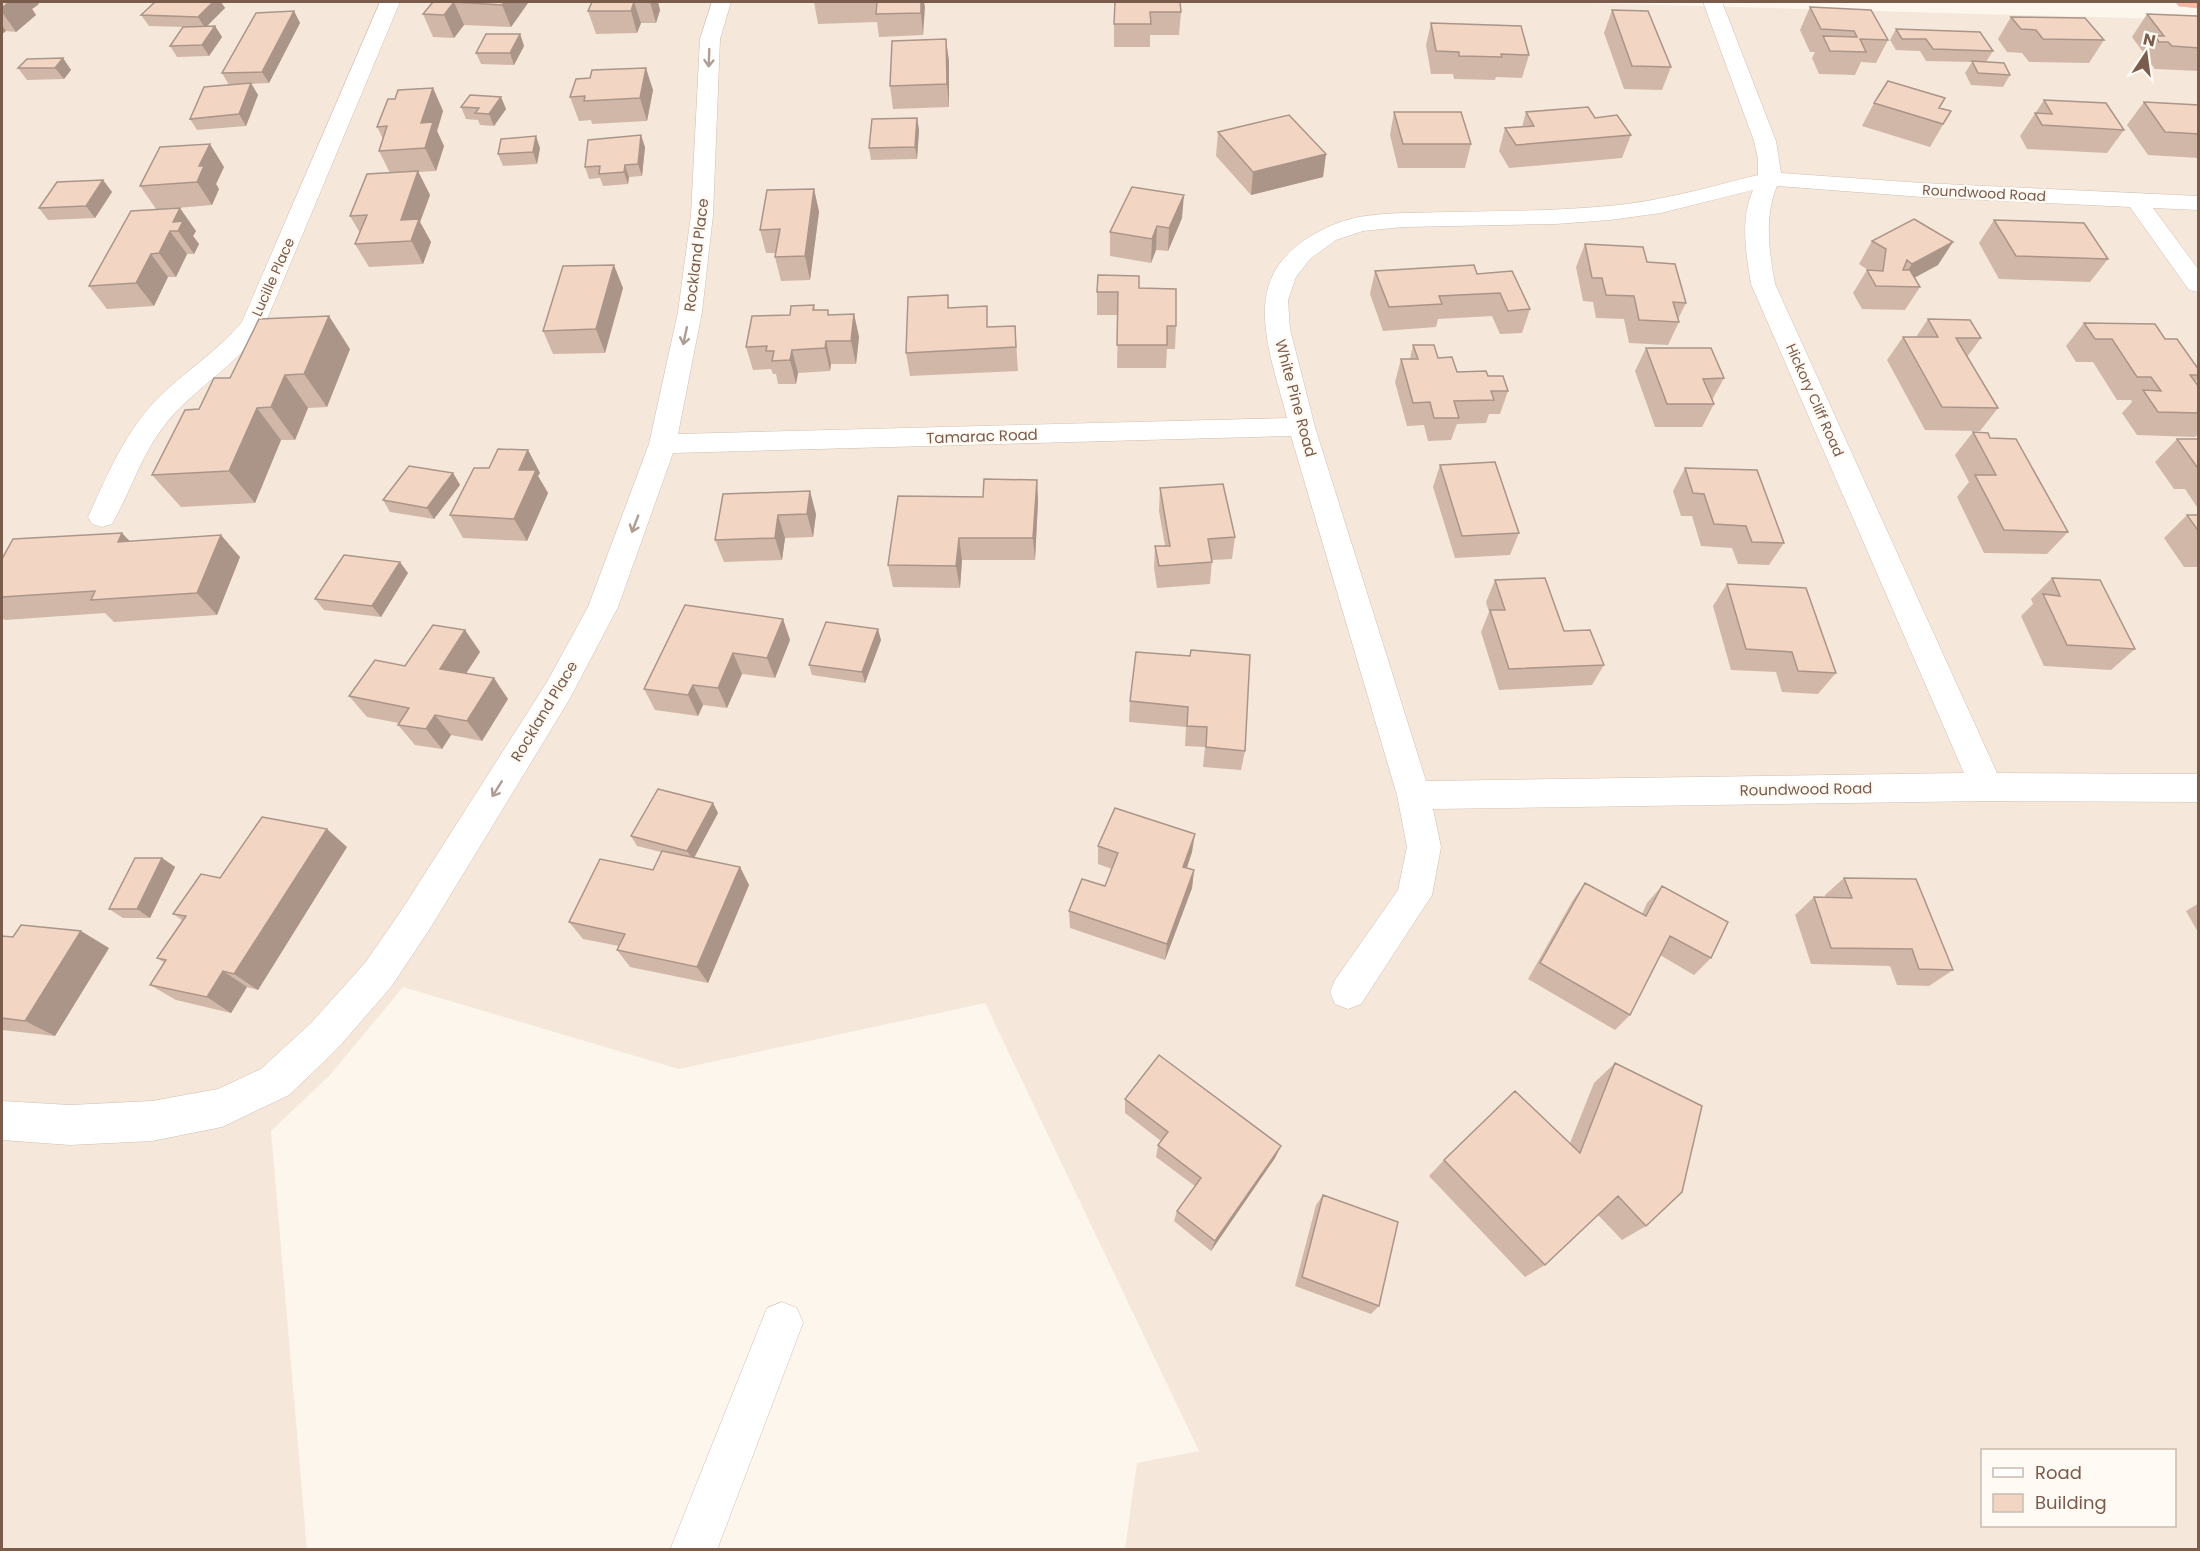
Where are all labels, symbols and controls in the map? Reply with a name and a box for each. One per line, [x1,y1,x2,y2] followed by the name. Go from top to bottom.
[2116,24,2176,84] north arrow
[2141,27,2158,52] text: N
[703,48,715,68] one-way arrow
[1922,180,2046,206] street label: Roundwood Road
[679,197,713,313] street label: Rockland Place
[247,234,299,320] street label: Lucille Place
[679,326,690,345] one-way arrow
[1270,337,1322,459] street label: White Pine Road
[1781,340,1849,460] street label: Hickory Cliff Road
[926,424,1038,448] street label: Tamarac Road
[629,514,640,533] one-way arrow
[506,657,582,765] street label: Rockland Place
[1739,777,1873,801] street label: Roundwood Road
[491,780,503,797] one-way arrow
[1981,1449,2176,1527] legend
[2035,1460,2082,1485] text: Road
[2035,1490,2107,1515] text: Building

